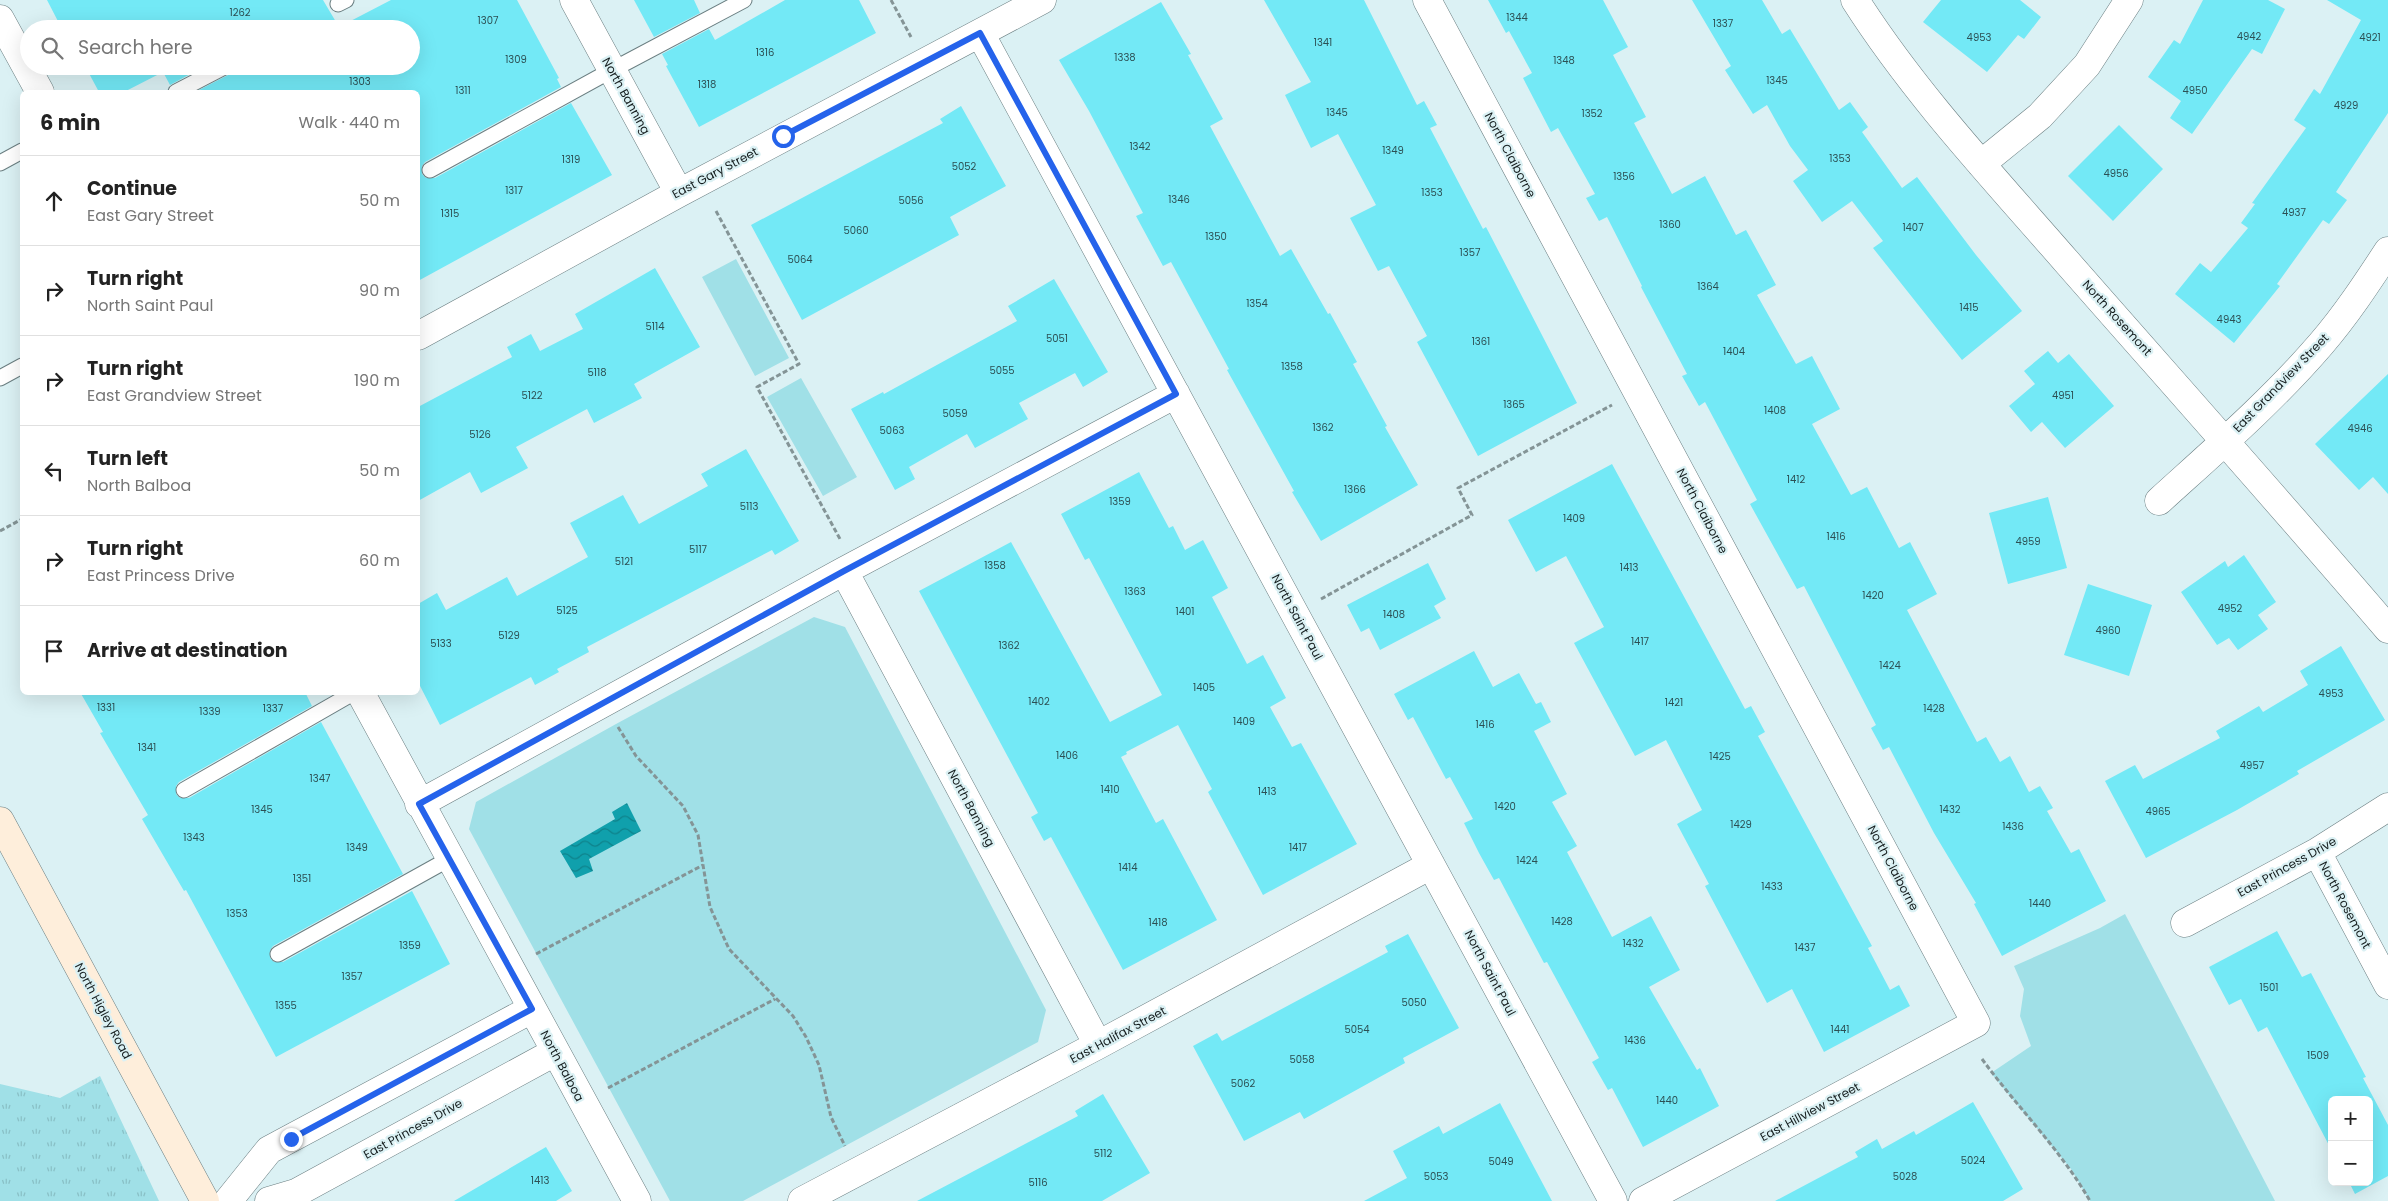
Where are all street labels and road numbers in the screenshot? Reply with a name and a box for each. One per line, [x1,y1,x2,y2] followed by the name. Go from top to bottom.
[598,54,655,137] street label: North Banning
[1481,109,1540,200] street label: North Claiborne
[669,143,761,202] street label: East Gary Street
[2079,276,2156,359] street label: North Rosemont
[2229,330,2332,436] street label: East Grandview Street
[1673,465,1732,556] street label: North Claiborne
[1268,571,1327,663] street label: North Saint Paul
[944,766,999,849] street label: North Banning
[1864,822,1923,913] street label: North Claiborne
[2234,832,2339,901] street label: East Princess Drive
[2315,858,2376,951] street label: North Rosemont
[1461,927,1520,1019] street label: North Saint Paul
[71,960,136,1062] street label: North Higley Road
[1067,1002,1169,1067] street label: East Halifax Street
[537,1027,588,1104] street label: North Balboa
[1757,1078,1863,1145] street label: East Hillview Street
[360,1094,465,1163] street label: East Princess Drive

